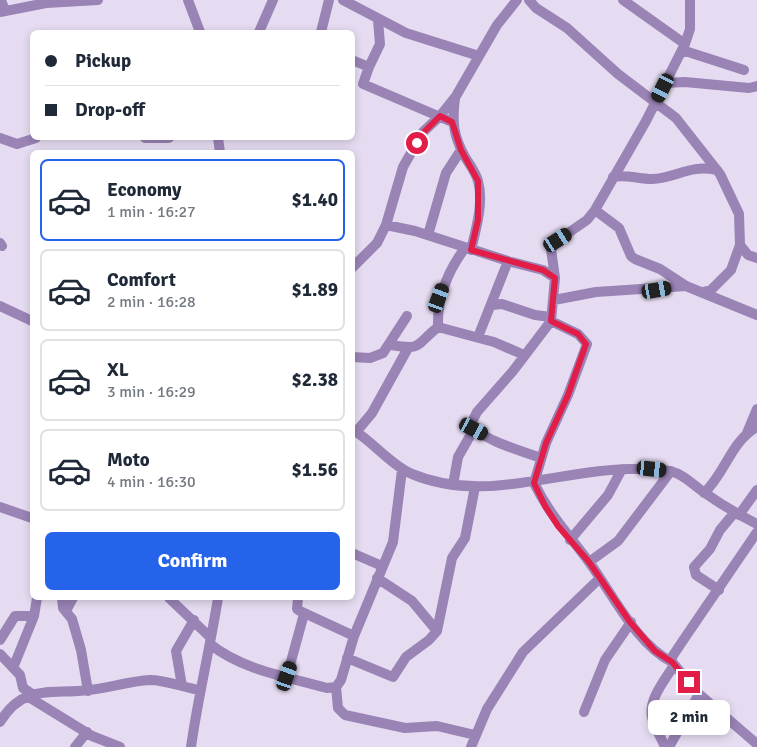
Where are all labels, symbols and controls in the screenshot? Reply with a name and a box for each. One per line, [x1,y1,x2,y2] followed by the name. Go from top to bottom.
[75,49,131,73] text: Pickup
[649,71,676,105] car
[75,98,145,122] text: Drop-off
[406,132,428,154] route start
[47,178,92,223] icon: car
[107,178,181,202] text: Economy
[292,188,338,212] text: $1.40
[107,202,196,222] text: 1 min · 16:27
[541,226,574,254] car
[47,268,92,313] icon: car
[107,268,176,292] text: Comfort
[292,278,338,302] text: $1.89
[640,280,673,300] car
[426,281,451,315] car
[107,292,196,312] text: 2 min · 16:28
[47,358,92,403] icon: car
[107,358,129,382] text: XL
[292,368,338,392] text: $2.38
[107,382,196,402] text: 3 min · 16:29
[457,415,490,443] car
[47,448,92,493] icon: car
[107,448,150,472] text: Moto
[292,458,338,482] text: $1.56
[636,460,667,478] car
[107,472,196,492] text: 4 min · 16:30
[45,532,340,590] button: Confirm
[275,659,298,693] car
[678,671,700,693] route end
[648,700,730,734] callout: 2 min
[670,707,708,727] text: 2 min

